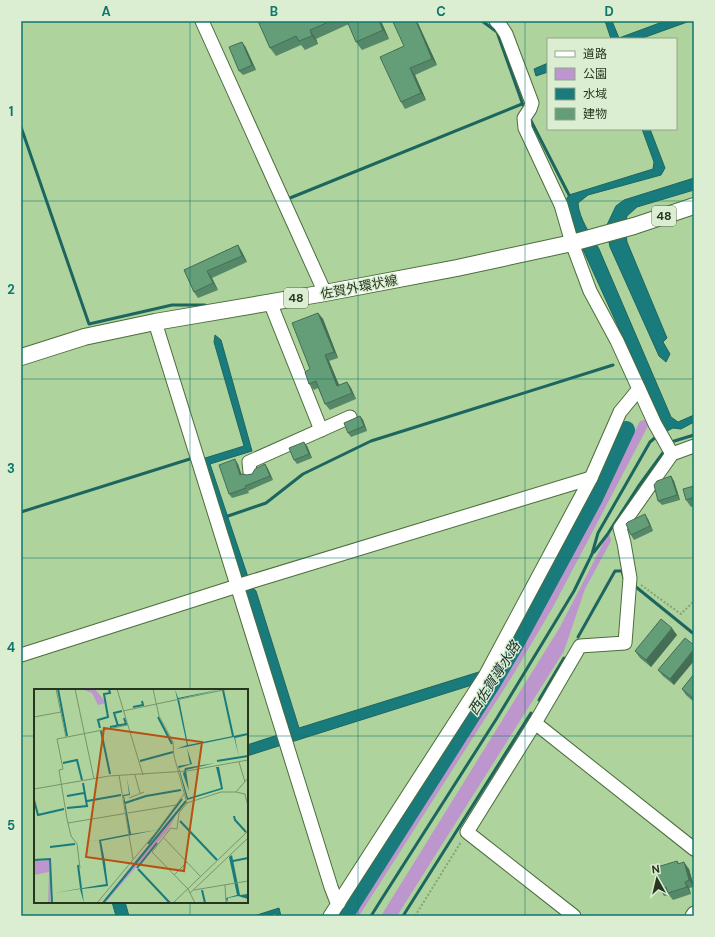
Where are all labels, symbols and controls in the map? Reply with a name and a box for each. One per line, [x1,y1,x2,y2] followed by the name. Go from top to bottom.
[101,3,111,20] text: A
[270,3,278,20] text: B
[436,3,446,20] text: C
[604,3,614,20] text: D
[547,38,677,130] legend
[583,46,607,62] text: 道路
[583,66,607,82] text: 公園
[583,86,607,102] text: 水域
[9,103,13,120] text: 1
[583,106,607,122] text: 建物
[652,206,676,226] road number: 48
[319,271,399,303] street label: 佐賀外環状線
[7,281,15,298] text: 2
[284,288,308,308] road number: 48
[7,460,15,477] text: 3
[464,637,524,718] water label: 西佐賀導水路
[7,639,15,656] text: 4
[34,689,248,903] inset map
[7,817,15,834] text: 5
[637,859,677,899] north arrow
[651,862,661,877] text: N

